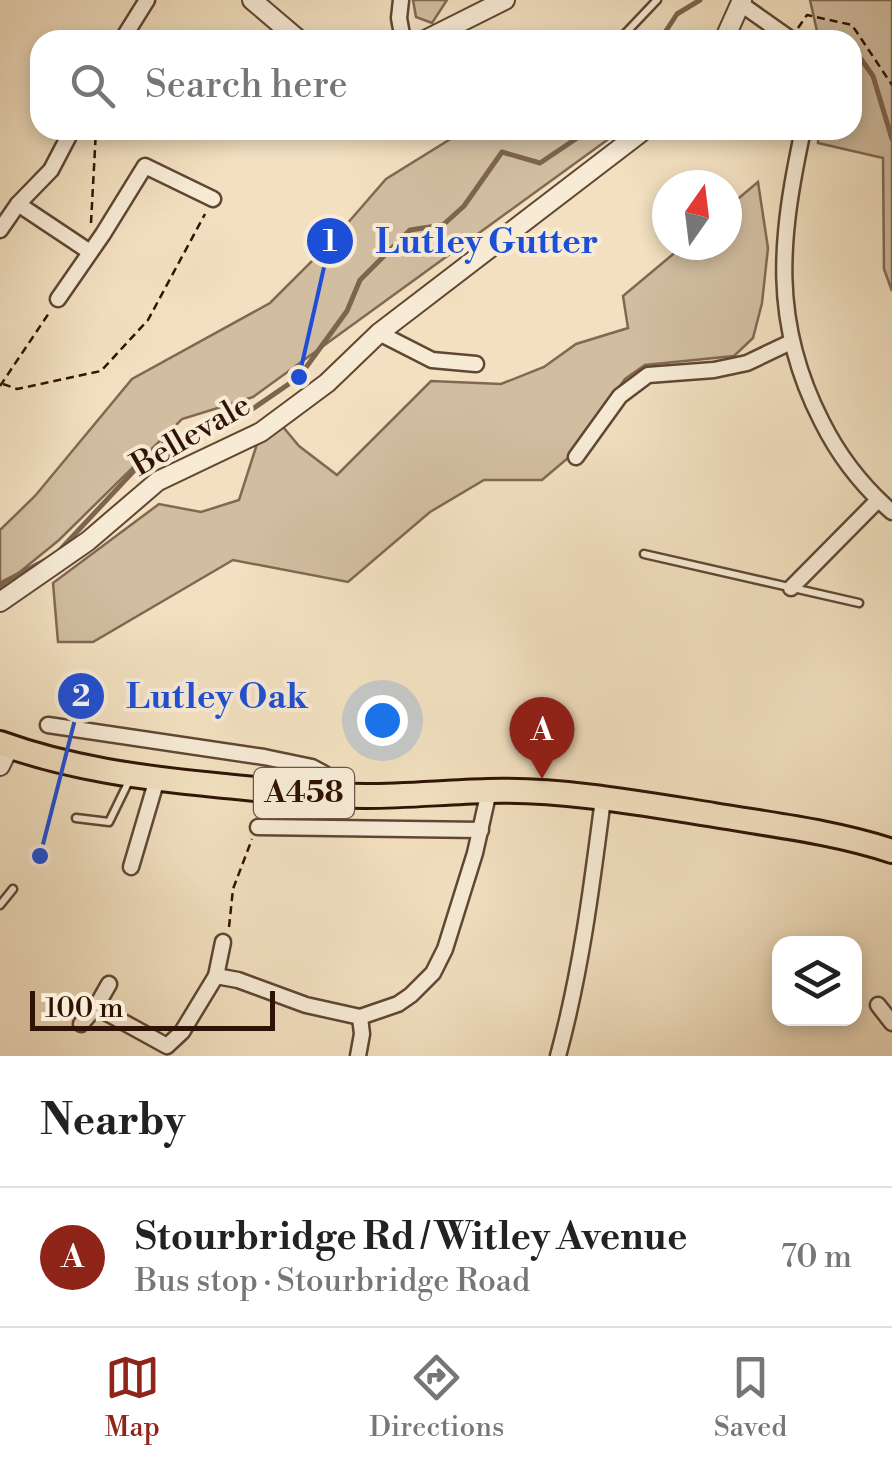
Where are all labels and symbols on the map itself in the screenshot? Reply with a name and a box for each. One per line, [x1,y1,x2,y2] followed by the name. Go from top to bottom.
[652,170,742,260] north arrow
[305,208,618,273] callout: Lutley Gutter
[376,221,598,264] text: Lutley Gutter
[323,223,338,261] text: 1
[123,385,258,486] street label: Bellevale
[56,663,328,728] callout: Lutley Oak
[126,676,308,719] text: Lutley Oak
[72,678,90,716] text: 2
[357,695,408,746] your location
[510,696,574,779] pin: A
[254,768,354,818] road number: A458
[30,986,275,1030] scale bar

